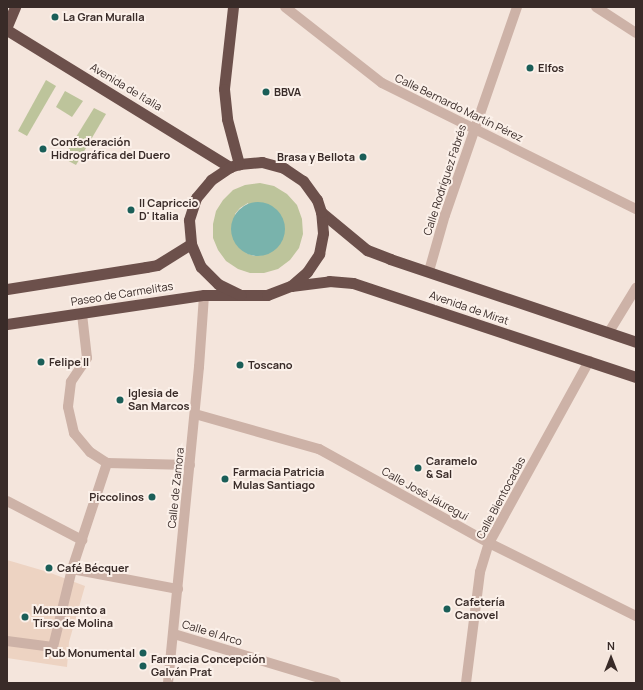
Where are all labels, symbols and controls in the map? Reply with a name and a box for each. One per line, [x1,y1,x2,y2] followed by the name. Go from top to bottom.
[63,10,145,24] place label: La Gran Muralla
[50,12,60,22] marker: La Gran Muralla
[88,60,164,114] street label: Avenida de Italia
[538,61,564,75] place label: Elfos
[525,63,535,73] marker: Elfos
[393,71,525,145] street label: Calle Bernardo Martín Pérez
[274,85,301,99] place label: BBVA
[261,87,271,97] marker: BBVA
[421,123,469,237] street label: Calle Rodríguez Fabrés
[51,136,170,162] place label: Confederación Hidrográfica del Duero
[38,144,48,154] marker: Confederación Hidrográfica del Duero
[277,150,355,164] place label: Brasa y Bellota
[358,152,368,162] marker: Brasa y Bellota
[139,197,198,223] place label: Il Capriccio D' Italia
[126,205,136,215] marker: Il Capriccio D' Italia
[70,279,174,309] street label: Paseo de Carmelitas
[427,288,511,328] street label: Avenida de Mirat
[49,355,89,369] place label: Felipe II
[36,357,46,367] marker: Felipe II
[248,358,293,372] place label: Toscano
[235,360,245,370] marker: Toscano
[128,387,189,413] place label: Iglesia de San Marcos
[115,395,125,405] marker: Iglesia de San Marcos
[165,447,187,529] street label: Calle de Zamora
[426,455,477,481] place label: Caramelo & Sal
[474,455,528,541] street label: Calle Bientocadas
[413,463,423,473] marker: Caramelo & Sal
[379,465,471,523] street label: Calle José Jáuregui
[233,466,324,492] place label: Farmacia Patricia Mulas Santiago
[220,474,230,484] marker: Farmacia Patricia Mulas Santiago
[89,490,144,504] place label: Piccolinos
[147,492,157,502] marker: Piccolinos
[57,561,129,575] place label: Café Bécquer
[44,563,54,573] marker: Café Bécquer
[455,596,505,622] place label: Cafetería Canovel
[33,604,113,630] place label: Monumento a Tirso de Molina
[442,604,452,614] marker: Cafetería Canovel
[20,612,30,622] marker: Monumento a Tirso de Molina
[180,618,244,648] street label: Calle el Arco
[591,638,631,678] north arrow
[607,638,615,653] text: N
[45,646,135,660] place label: Pub Monumental
[138,648,148,658] marker: Pub Monumental
[151,653,265,679] place label: Farmacia Concepción Galván Prat
[138,661,148,671] marker: Farmacia Concepción Galván Prat

